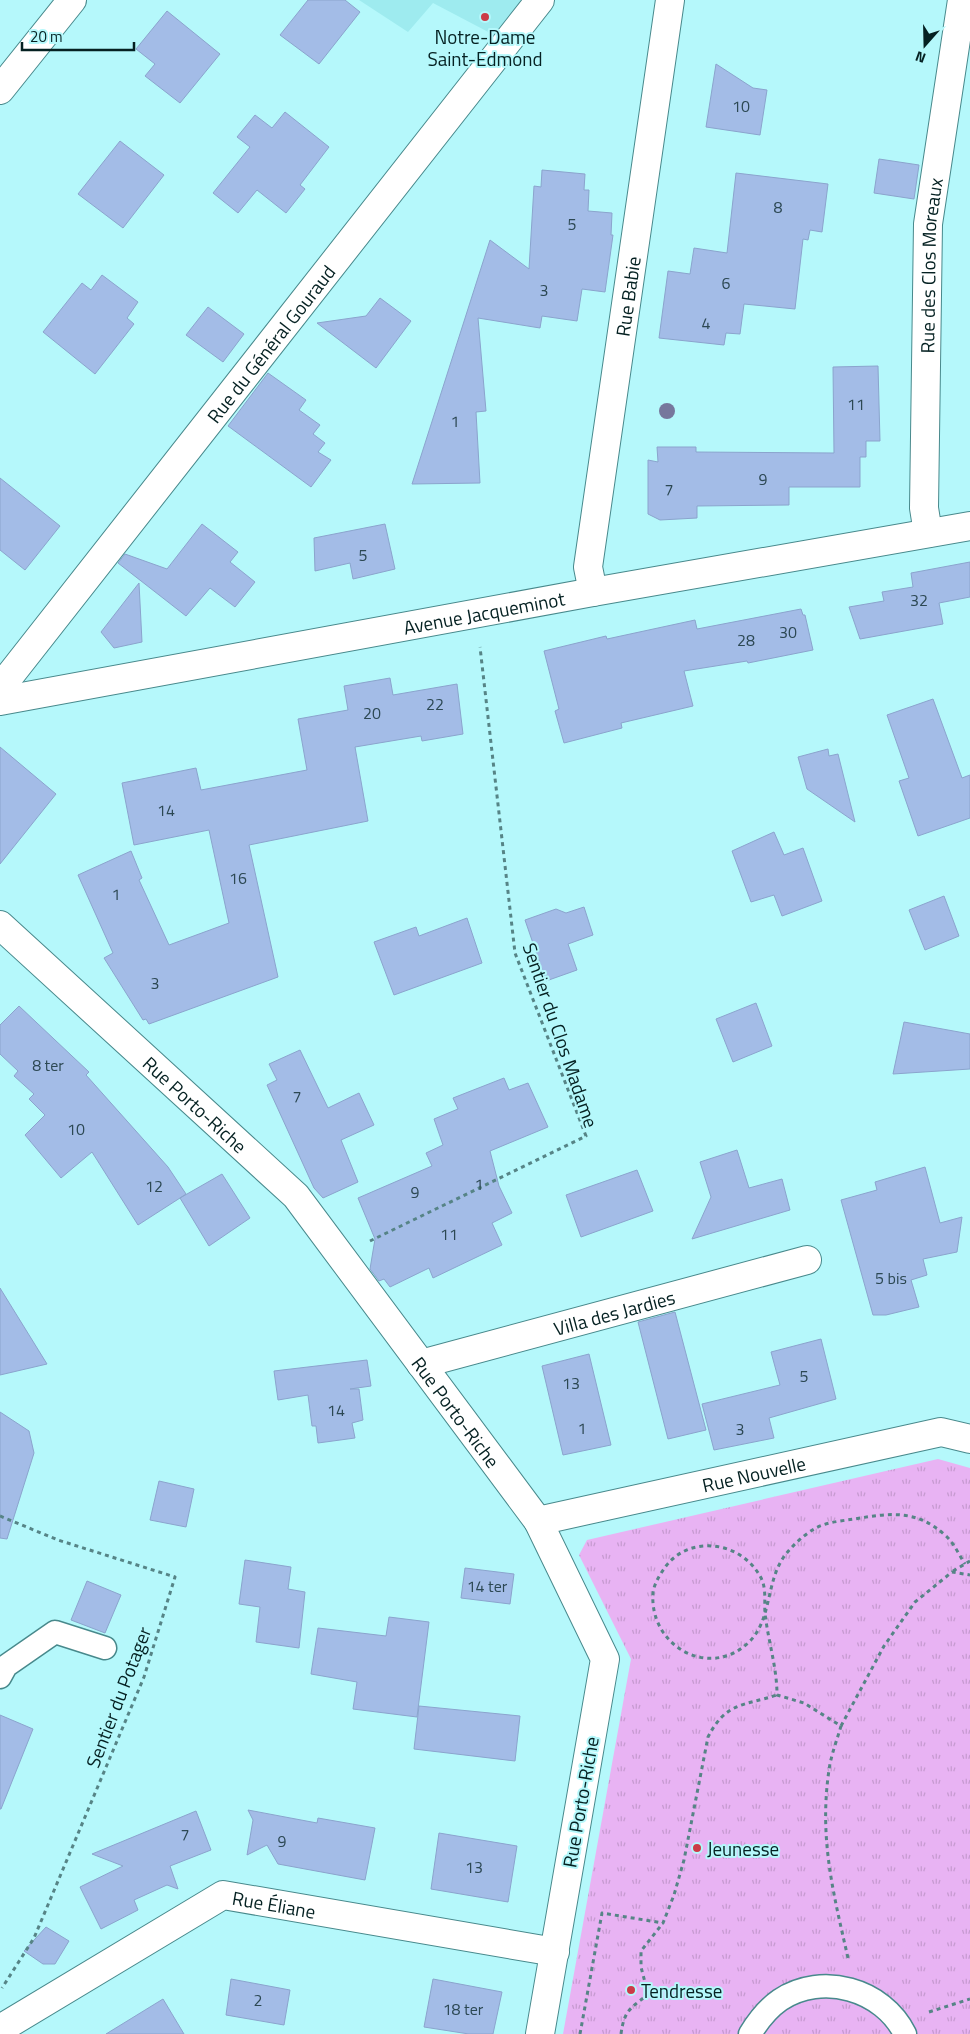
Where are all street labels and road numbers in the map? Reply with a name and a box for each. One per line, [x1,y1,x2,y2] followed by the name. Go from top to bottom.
[912,175,949,354] street label: Rue des Clos Moreaux
[607,254,647,338] street label: Rue Babie
[199,258,342,429] street label: Rue du Général Gouraud
[401,583,567,641] street label: Avenue Jacqueminot
[516,939,606,1131] street label: Sentier du Clos Madame
[137,1049,254,1159] street label: Rue Porto-Riche
[550,1282,678,1342] street label: Villa des Jardies
[405,1350,508,1473] street label: Rue Porto-Riche
[699,1448,808,1499] street label: Rue Nouvelle
[78,1622,158,1772] street label: Sentier du Potager
[554,1734,606,1870] street label: Rue Porto-Riche
[230,1882,318,1925] street label: Rue Éliane

